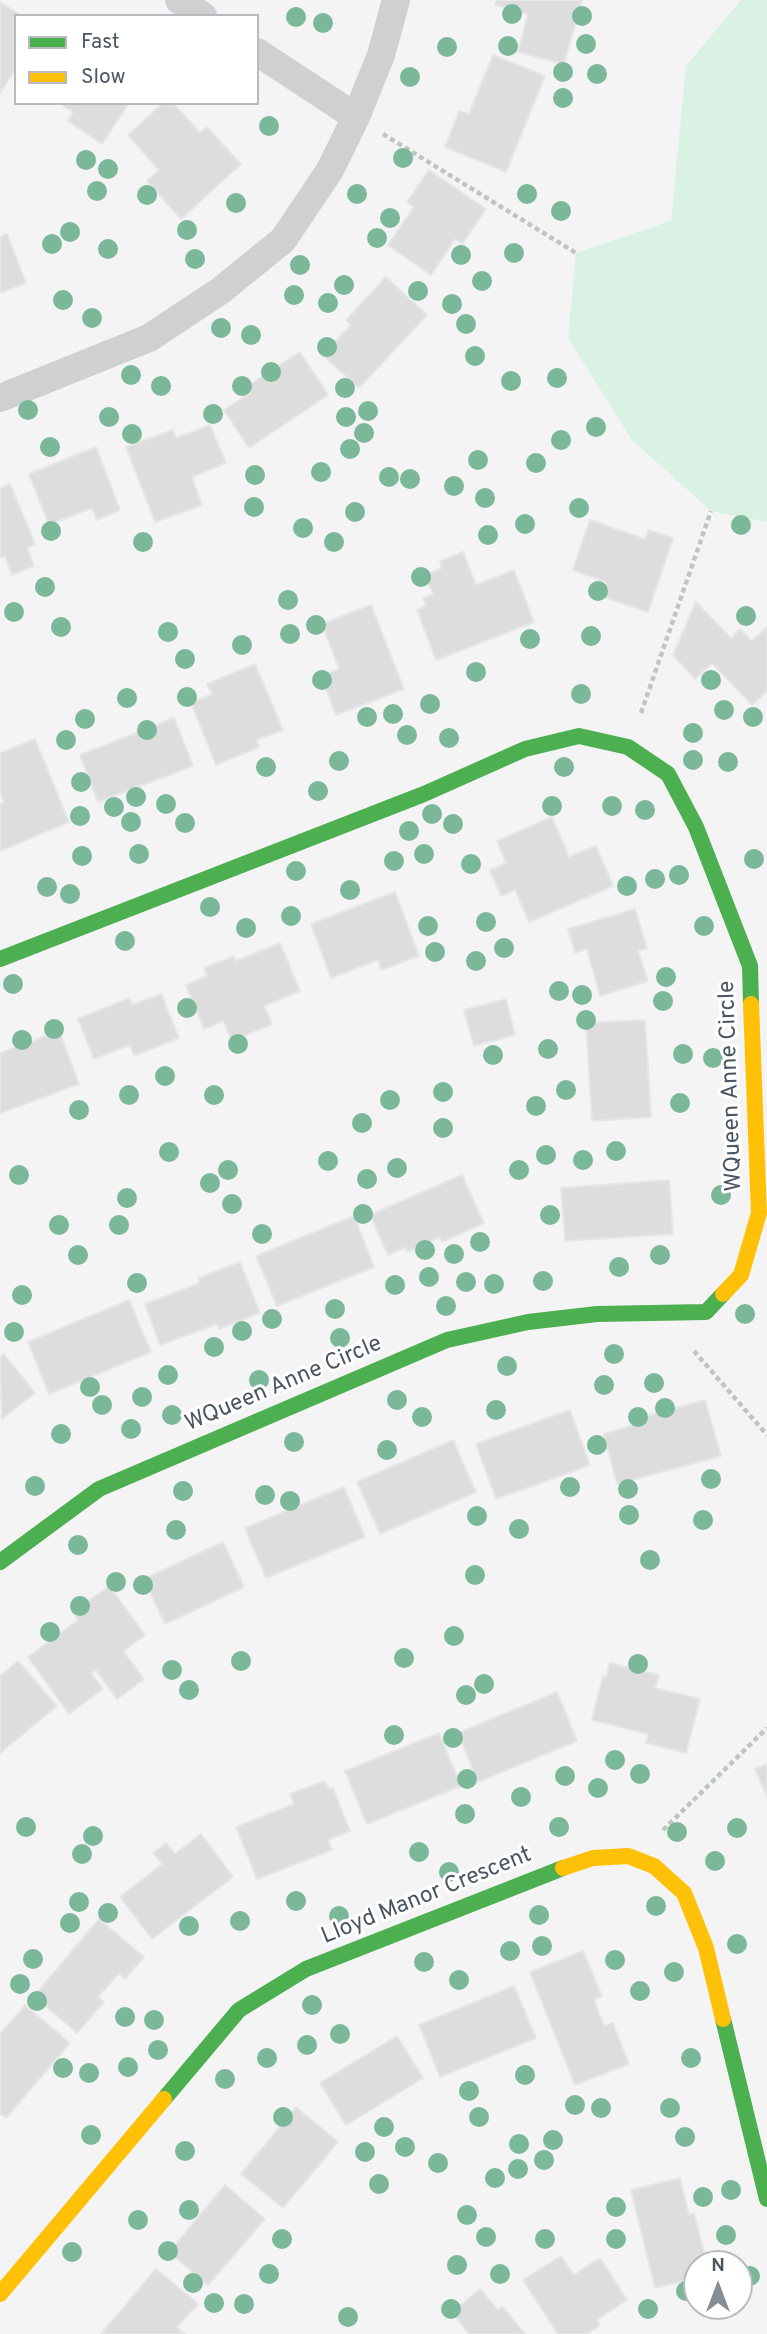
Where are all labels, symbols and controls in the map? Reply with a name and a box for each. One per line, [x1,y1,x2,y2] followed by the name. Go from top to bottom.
[14,14,259,105] legend
[81,29,120,56] text: Fast
[81,64,126,91] text: Slow
[715,980,749,1192] street label: WQueen Anne Circle
[182,1331,386,1439] street label: WQueen Anne Circle
[318,1842,536,1952] street label: Lloyd Manor Crescent
[683,2250,753,2320] north arrow
[711,2254,725,2278] text: N

